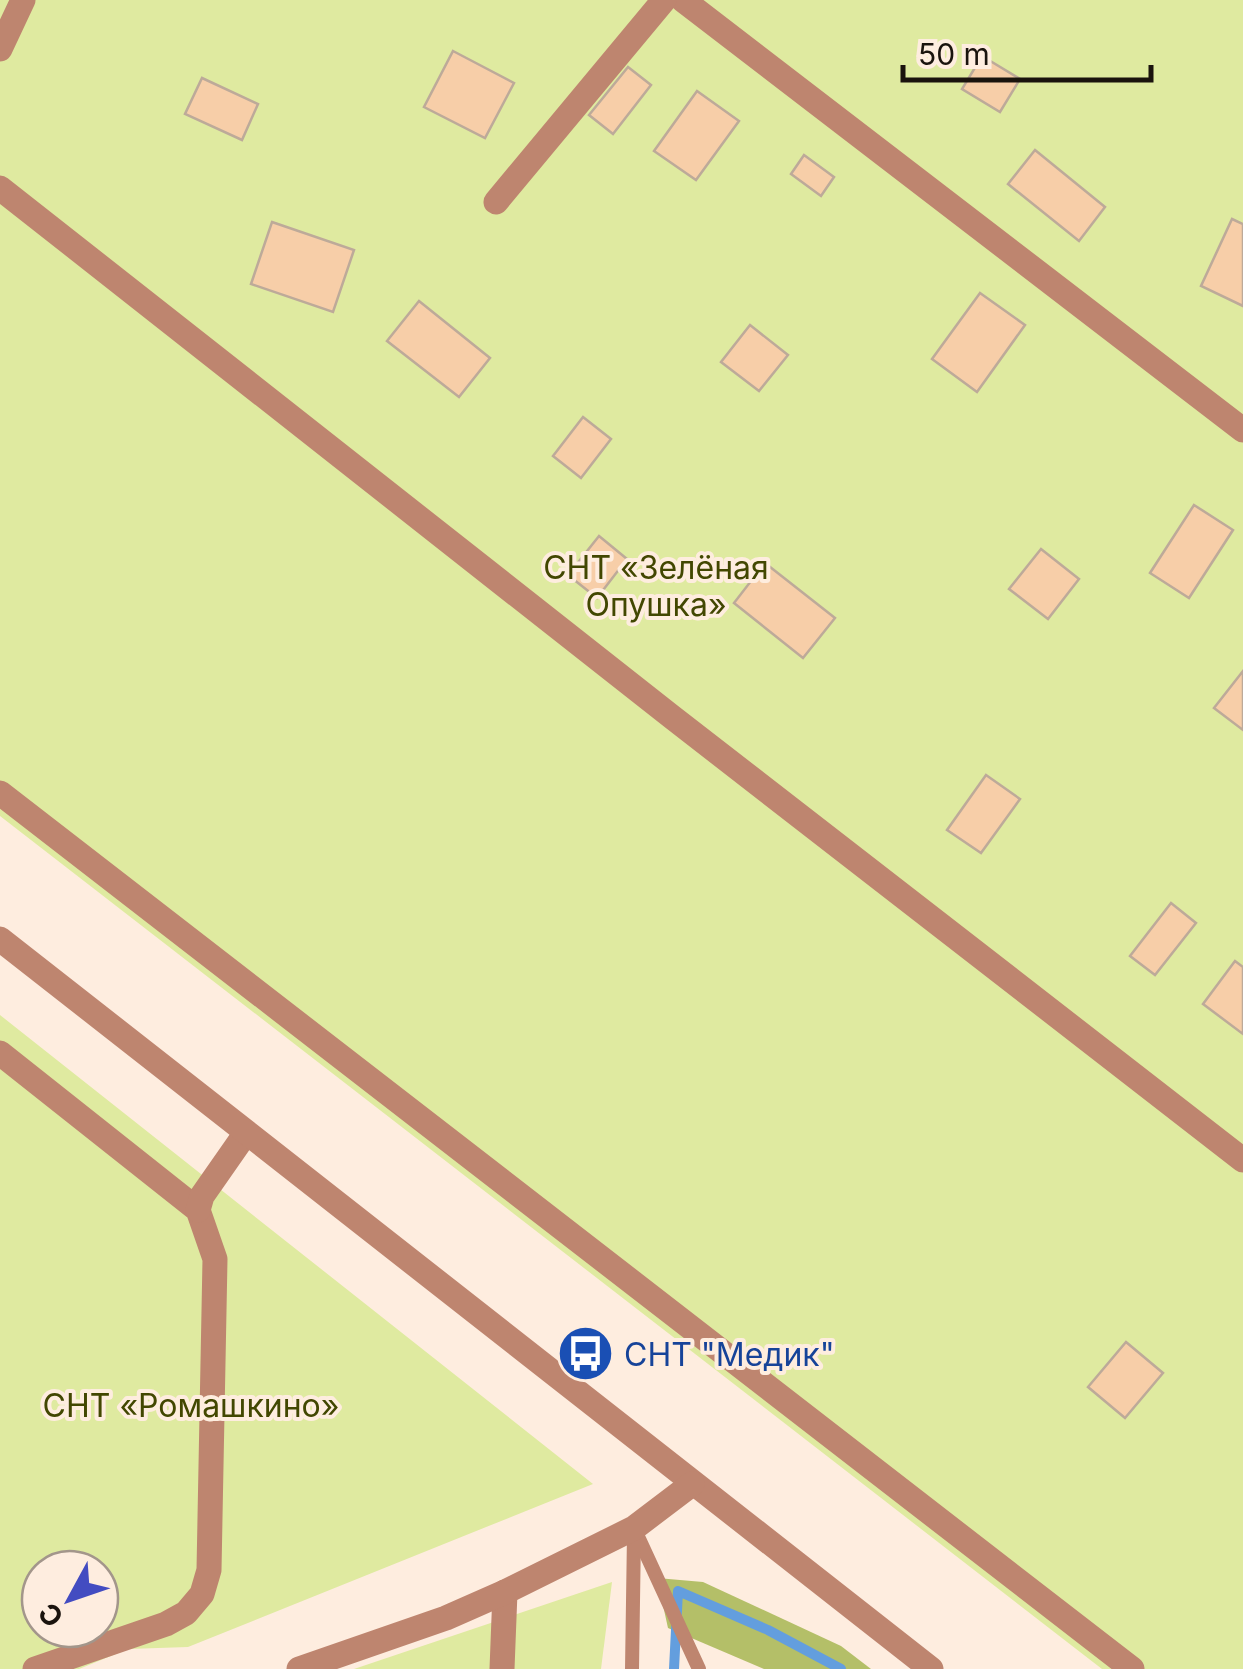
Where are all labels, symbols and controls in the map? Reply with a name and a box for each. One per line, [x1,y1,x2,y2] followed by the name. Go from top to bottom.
[903,20,1150,82] scale bar
[918,36,990,72] text: 50 m
[543,548,769,624] park label: СНТ «Зелёная Опушка»
[555,1324,615,1384] bus stop icon: СНТ "Медик"
[624,1335,835,1374] place label: СНТ "Медик"
[43,1386,339,1425] park label: СНТ «Ромашкино»
[20,1549,120,1649] north arrow
[31,1596,71,1634] text: С

